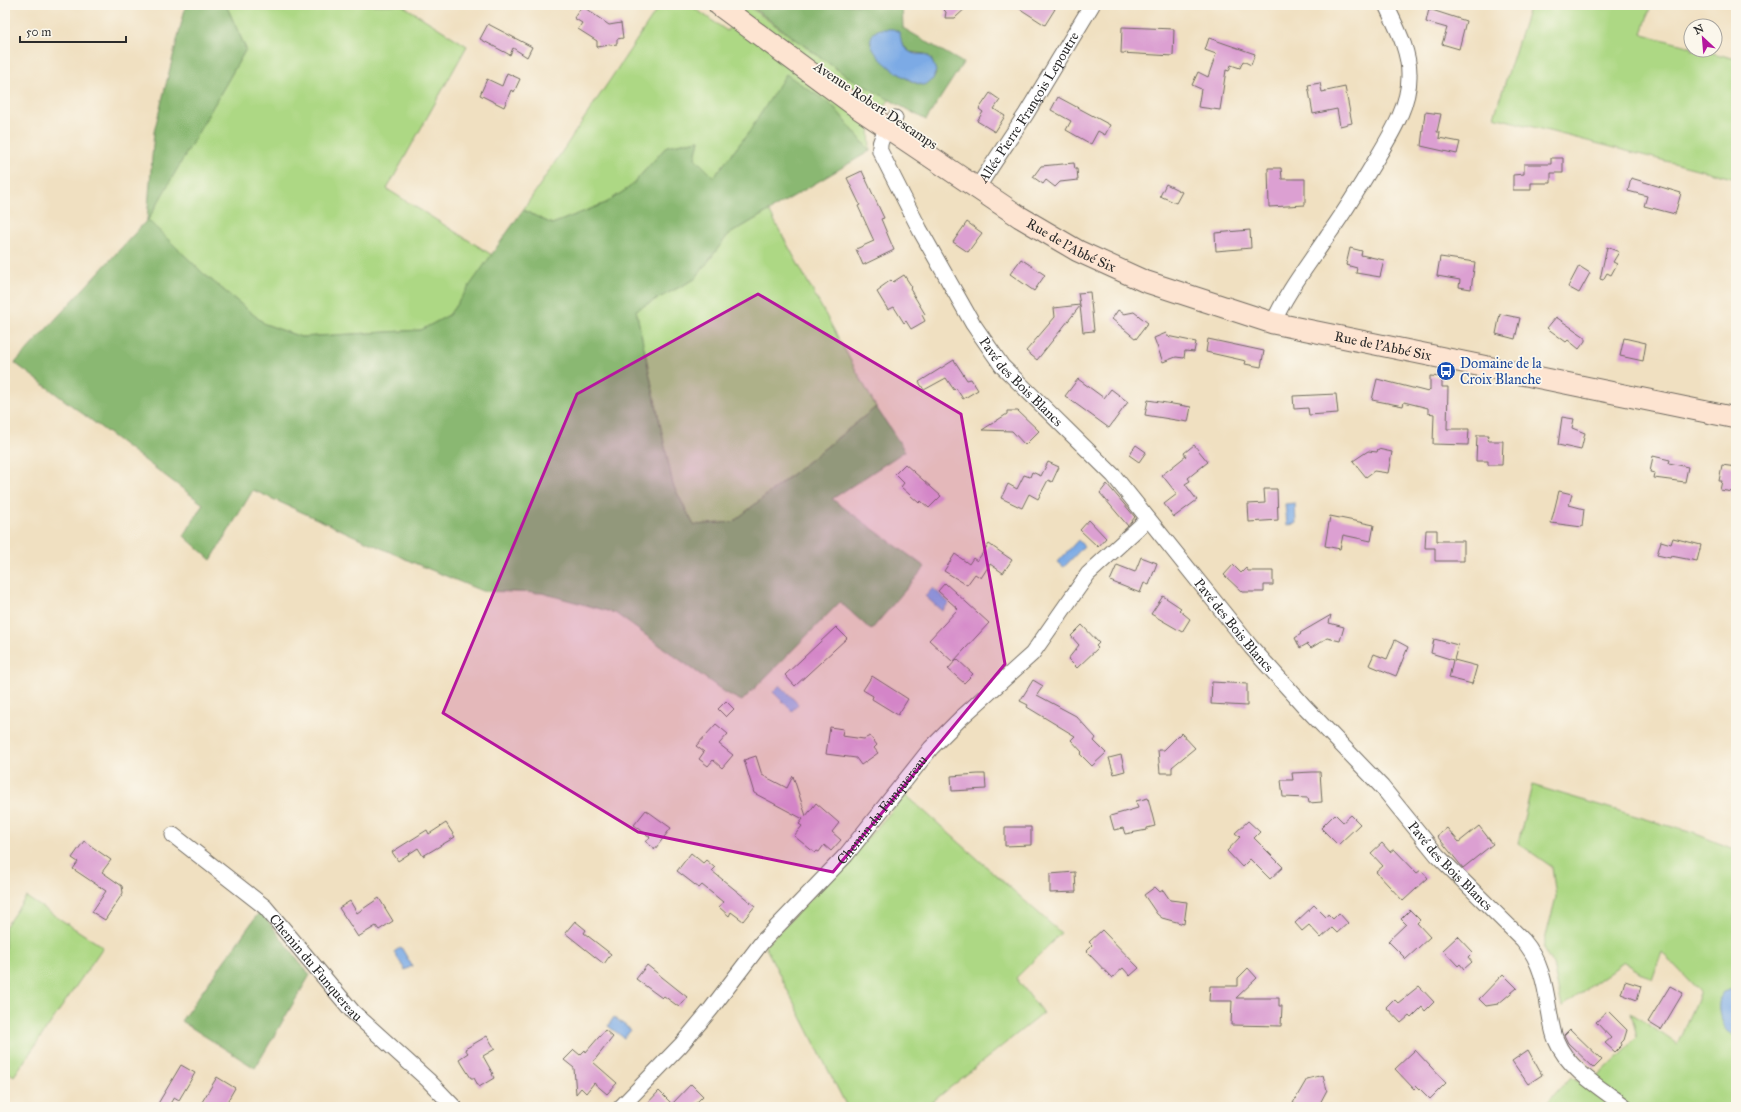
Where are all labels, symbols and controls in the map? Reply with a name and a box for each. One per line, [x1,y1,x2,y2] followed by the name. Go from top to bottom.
[20,18,126,44] scale bar
[1683,18,1723,58] north arrow
[1692,21,1706,37] text: N
[26,25,51,39] text: 50 m
[974,29,1083,187] street label: Allée Pierre François Lepoutre
[810,57,941,153] street label: Avenue Robert Descamps
[1024,215,1119,276] street label: Rue de l'Abbé Six
[1333,328,1434,364] street label: Rue de l'Abbé Six
[975,334,1066,430] street label: Pavé des Bois Blancs
[1460,355,1542,388] place label: Domaine de la Croix Blanche
[1435,360,1457,382] bus stop icon: Domaine de la Croix Blanche
[1190,575,1277,675] street label: Pavé des Bois Blancs
[833,751,931,868] street label: Chemin du Funquereau
[1404,818,1496,914] street label: Pavé des Bois Blancs
[266,911,366,1026] street label: Chemin du Funquereau

